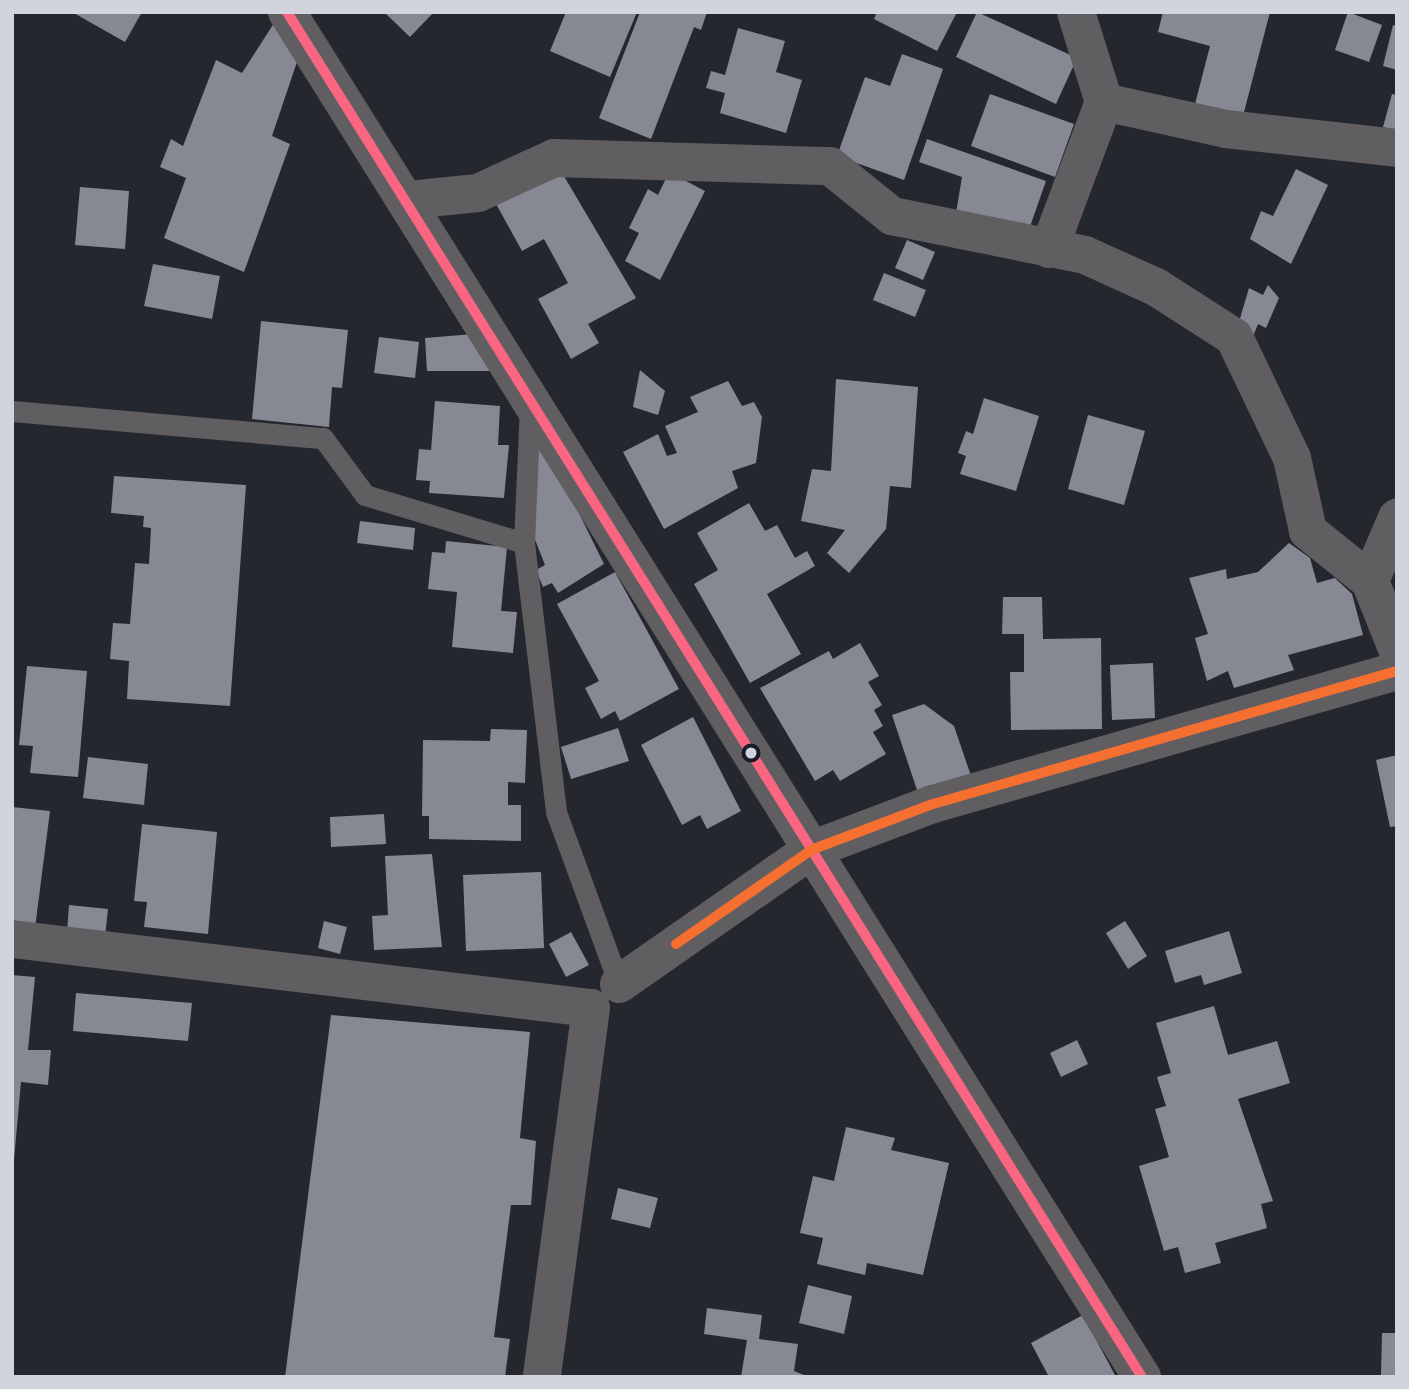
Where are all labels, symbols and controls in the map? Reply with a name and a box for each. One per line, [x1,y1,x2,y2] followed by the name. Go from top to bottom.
[744,746,758,760] unlabelled marker

